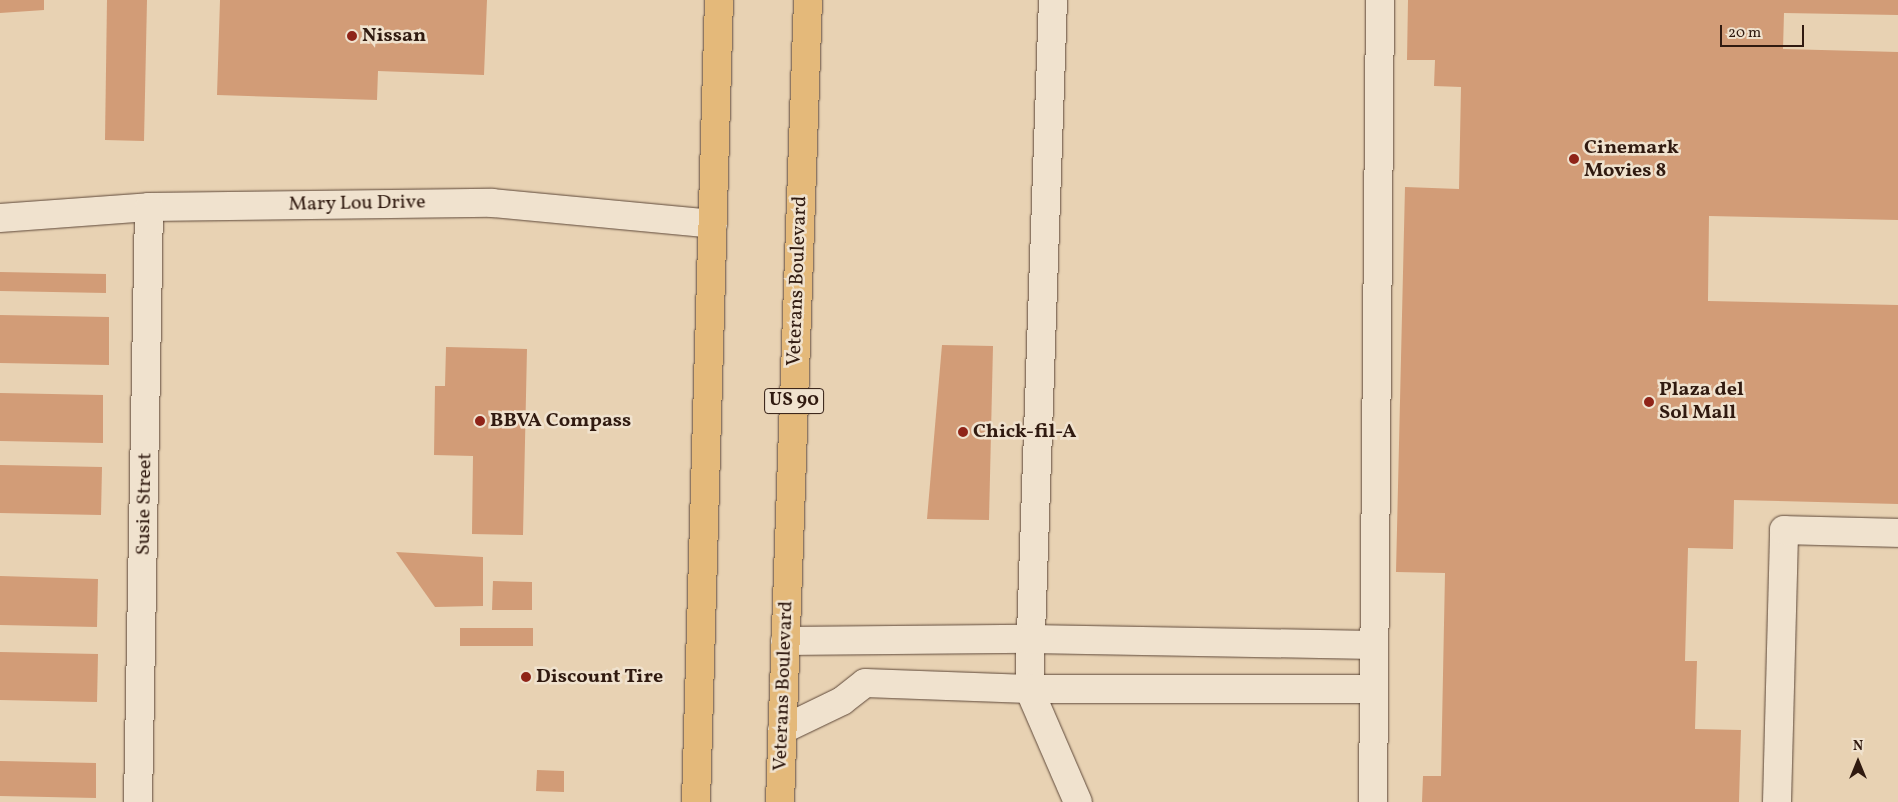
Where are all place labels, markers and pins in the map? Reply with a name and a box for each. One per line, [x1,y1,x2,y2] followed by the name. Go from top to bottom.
[362,24,426,48] place label: Nissan
[346,30,358,42] marker: Nissan
[1584,136,1679,183] place label: Cinemark Movies 8
[1568,153,1580,165] marker: Cinemark Movies 8
[1659,379,1744,426] place label: Plaza del Sol Mall
[1643,396,1655,408] marker: Plaza del Sol Mall
[490,409,631,433] place label: BBVA Compass
[474,415,486,427] marker: BBVA Compass
[973,420,1076,444] place label: Chick-fil-A
[957,426,969,438] marker: Chick-fil-A
[536,665,663,689] place label: Discount Tire
[520,671,532,683] marker: Discount Tire

